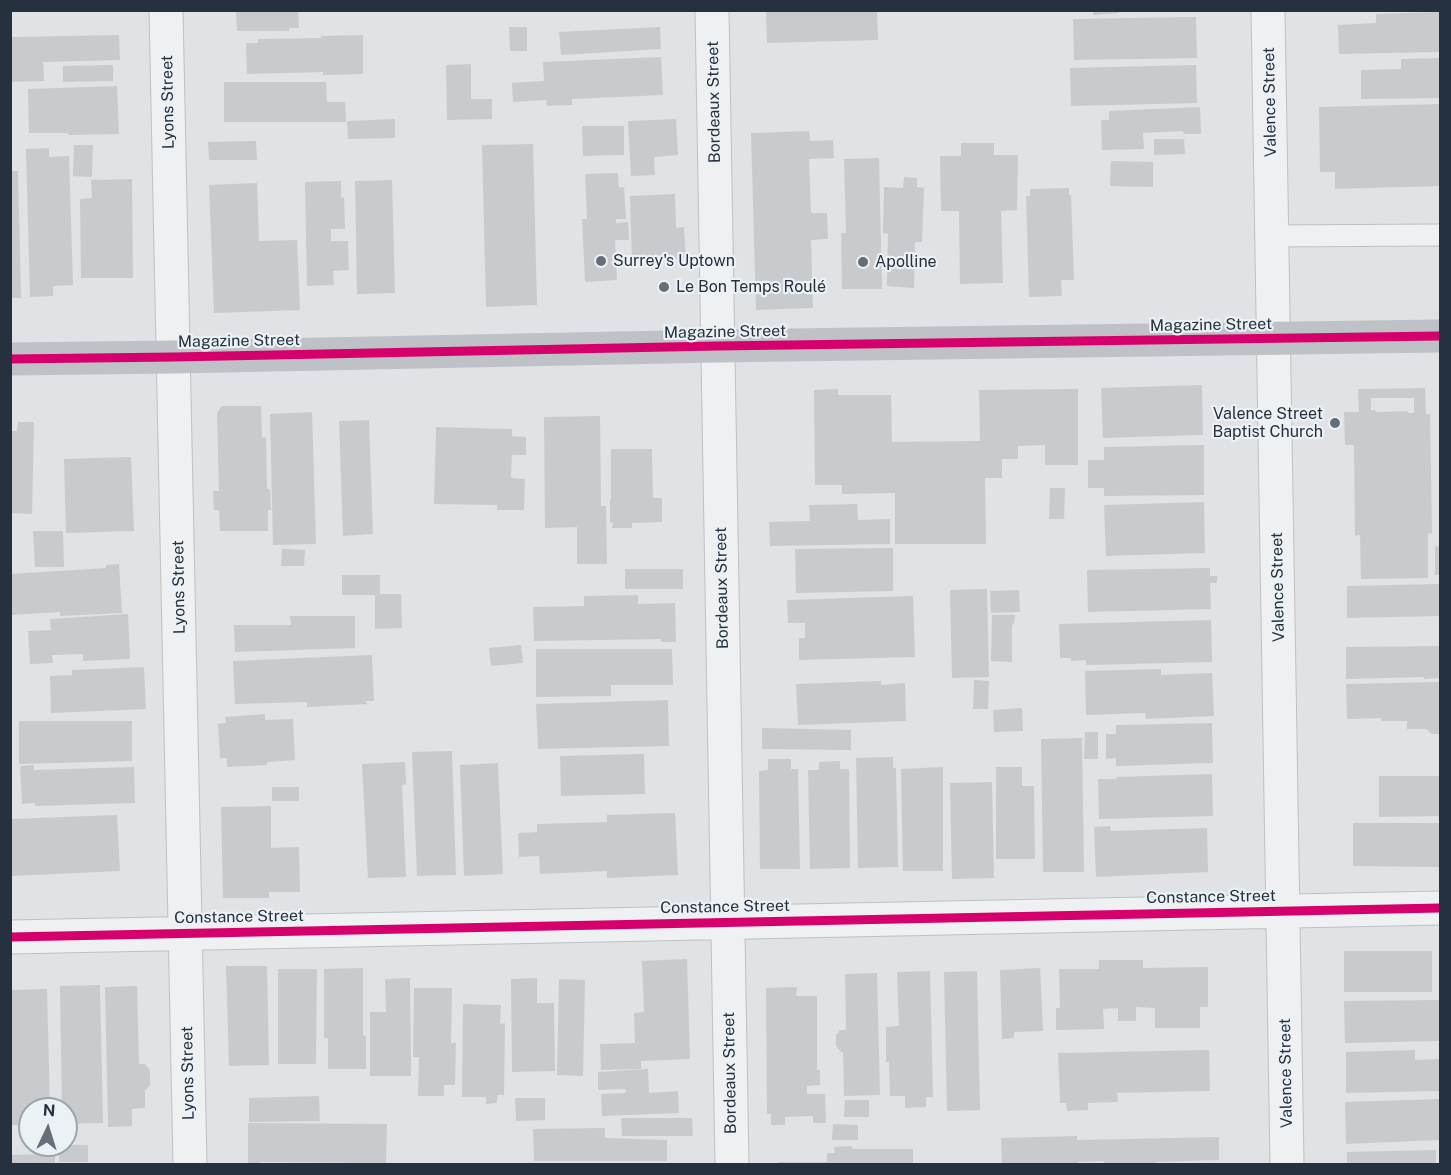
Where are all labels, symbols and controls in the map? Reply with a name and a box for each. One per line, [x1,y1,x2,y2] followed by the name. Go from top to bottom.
[703,41,725,163] street label: Bordeaux Street
[1259,47,1281,157] street label: Valence Street
[158,55,178,149] street label: Lyons Street
[613,251,735,271] place label: Surrey's Uptown
[875,252,937,272] place label: Apolline
[594,254,608,268] marker: Surrey's Uptown
[856,255,870,269] marker: Apolline
[676,277,826,297] place label: Le Bon Temps Roulé
[657,280,671,294] marker: Le Bon Temps Roulé
[1150,314,1272,336] street label: Magazine Street
[664,321,786,343] street label: Magazine Street
[178,330,300,352] street label: Magazine Street
[1212,404,1323,442] place label: Valence Street Baptist Church
[1328,416,1342,430] marker: Valence Street Baptist Church
[711,527,733,649] street label: Bordeaux Street
[1267,532,1289,642] street label: Valence Street
[169,540,189,634] street label: Lyons Street
[1146,886,1276,908] street label: Constance Street
[660,896,790,918] street label: Constance Street
[174,906,304,928] street label: Constance Street
[719,1012,741,1134] street label: Bordeaux Street
[1275,1018,1297,1128] street label: Valence Street
[178,1026,198,1120] street label: Lyons Street
[18,1097,78,1157] north arrow
[42,1101,56,1120] text: N

